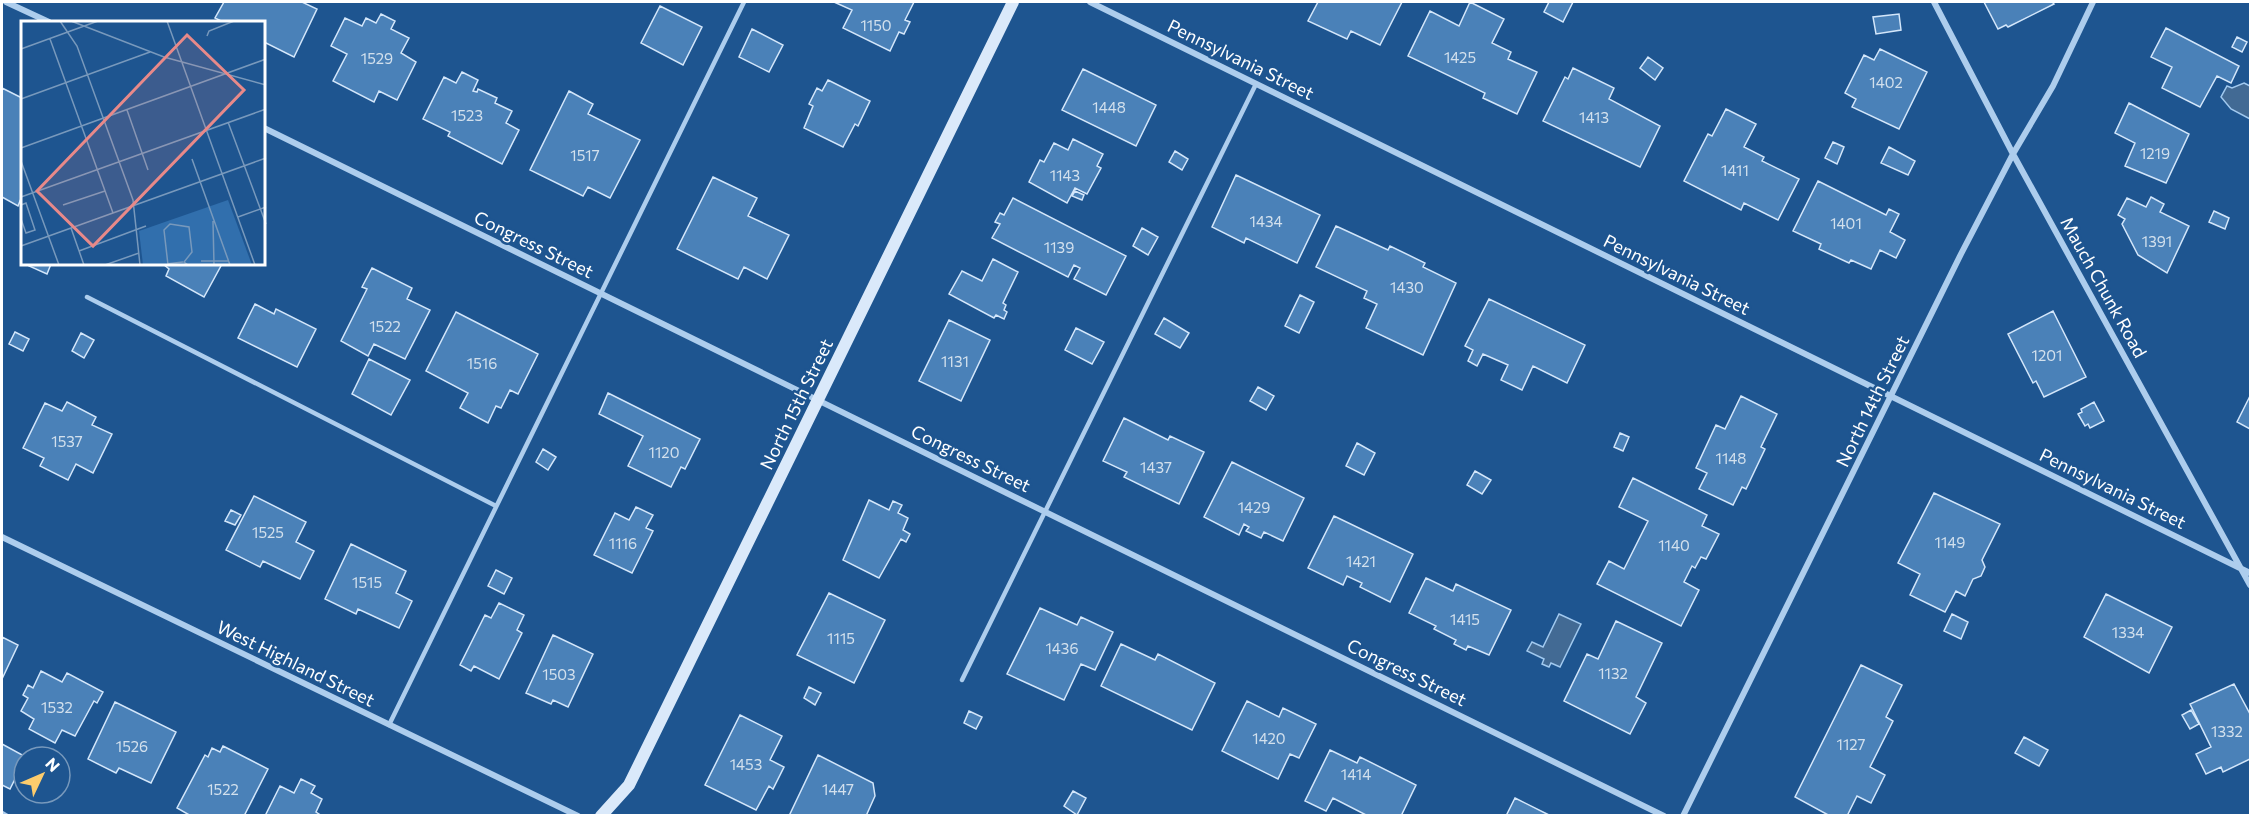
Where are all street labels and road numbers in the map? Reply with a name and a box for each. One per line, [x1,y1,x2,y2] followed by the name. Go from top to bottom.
[1164,14,1318,104] street label: Pennsylvania Street
[471,206,597,282] street label: Congress Street
[2056,213,2152,361] street label: Mauch Chunk Road
[1600,229,1754,319] street label: Pennsylvania Street
[1831,332,1913,470] street label: North 14th Street
[755,335,837,473] street label: North 15th Street
[908,420,1034,496] street label: Congress Street
[2036,443,2190,533] street label: Pennsylvania Street
[214,615,378,711] street label: West Highland Street
[1344,634,1470,710] street label: Congress Street

